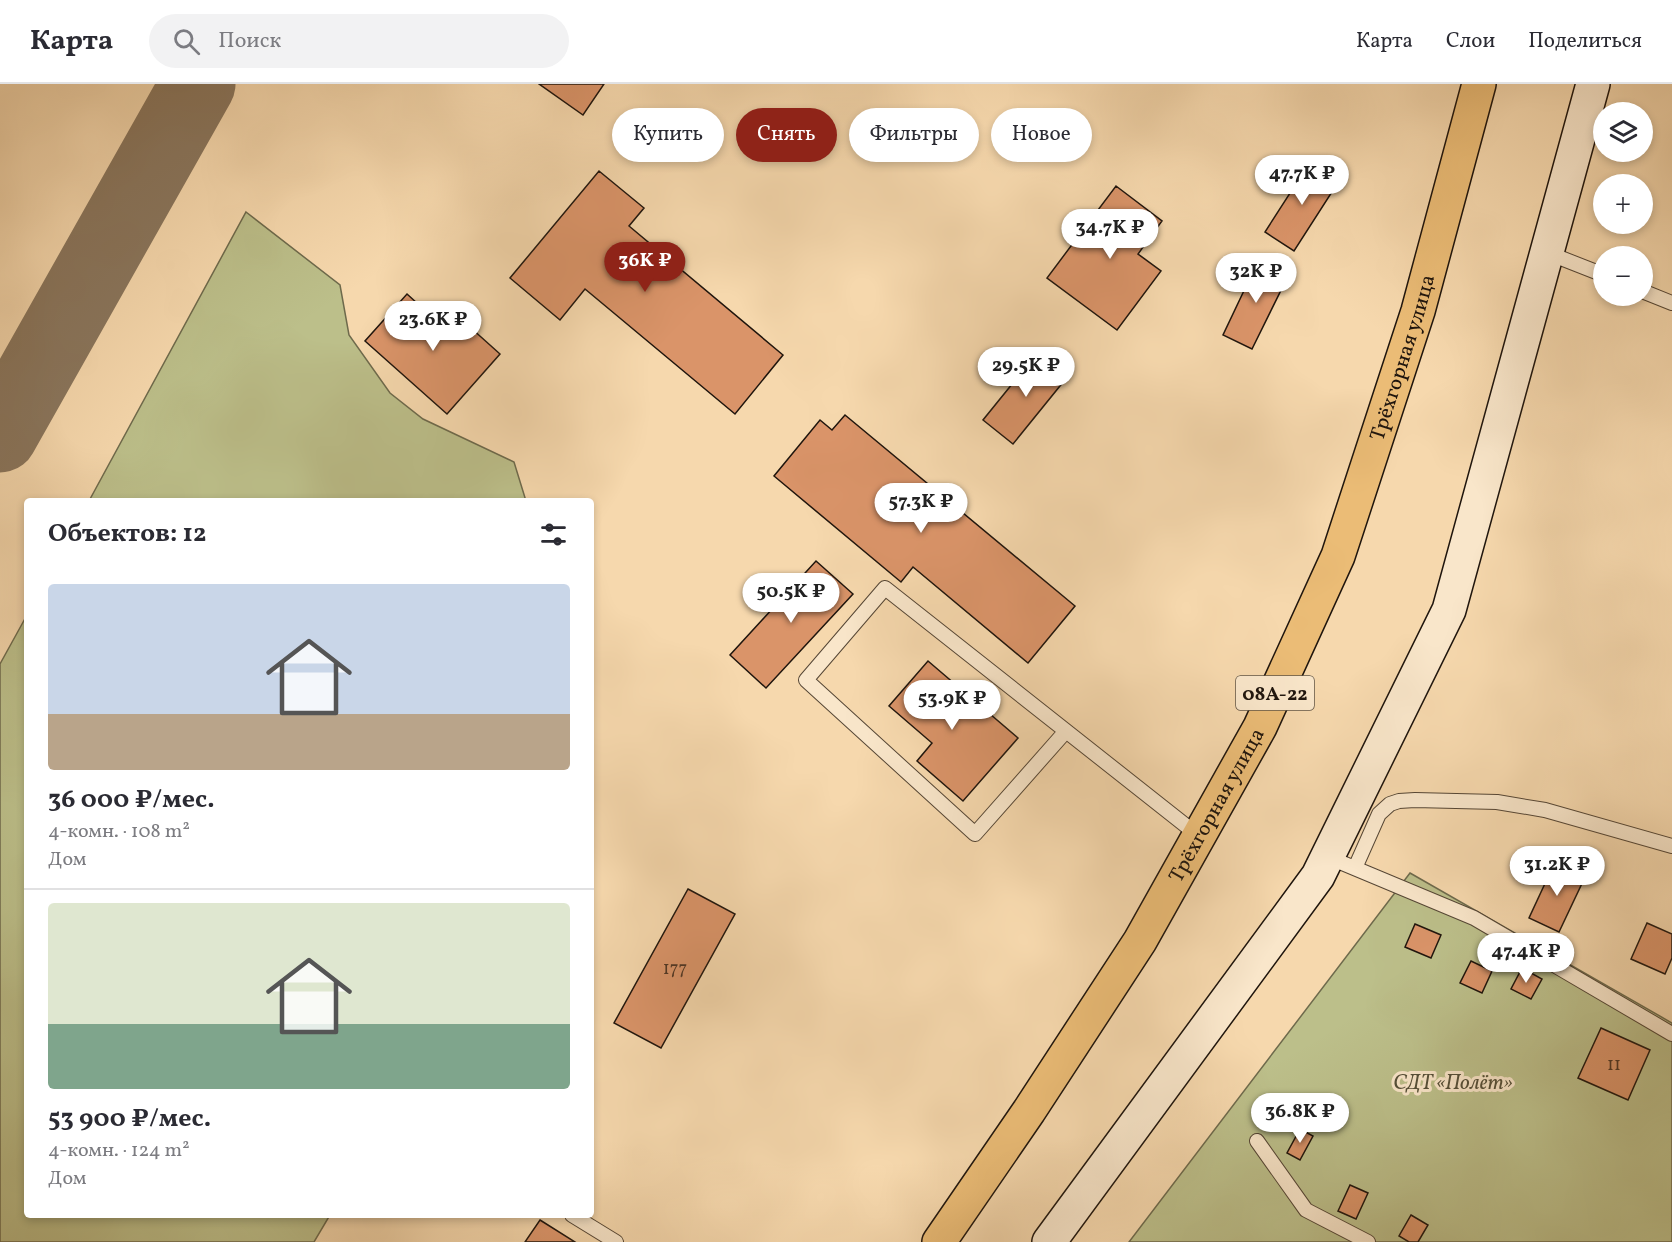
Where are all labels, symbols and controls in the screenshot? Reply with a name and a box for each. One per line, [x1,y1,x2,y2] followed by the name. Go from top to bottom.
[149,14,569,68] search box
[30,22,113,61] text: Карта
[170,25,203,58] icon: search
[218,26,281,57] text: Поиск
[1356,27,1413,56] text: Карта
[1446,27,1495,56] text: Слои
[1528,27,1642,56] text: Поделиться
[1593,102,1653,306] map controls
[1593,102,1653,162] button: layers
[612,108,724,162] chip: Купить
[736,108,837,162] chip: Снять
[849,108,979,162] chip: Фильтры
[991,108,1092,162] chip: Новое
[1247,155,1357,206] pin: 47.7K ₽
[1269,160,1335,188] text: 47.7K ₽
[1593,174,1653,234] button: +
[1055,209,1165,260] pin: 34.7K ₽
[1075,214,1145,242] text: 34.7K ₽
[603,242,687,293] pin: 36K ₽
[1593,246,1653,306] button: −
[618,247,672,275] text: 36K ₽
[1214,253,1298,304] pin: 32K ₽
[1230,258,1282,286] text: 32K ₽
[1364,271,1443,445] street label: Трёхгорная улица
[378,301,488,352] pin: 23.6K ₽
[398,306,468,334] text: 23.6K ₽
[971,347,1081,398] pin: 29.5K ₽
[992,352,1060,380] text: 29.5K ₽
[866,483,976,534] pin: 57.3K ₽
[889,488,953,516] text: 57.3K ₽
[48,516,206,552] text: Объектов: 12
[537,518,570,551] icon: filters
[736,573,846,624] pin: 50.5K ₽
[756,578,826,606] text: 50.5K ₽
[255,623,363,731] icon: home
[1236,676,1314,710] road number: 08А-22
[897,680,1007,731] pin: 53.9K ₽
[918,685,986,713] text: 53.9K ₽
[1163,723,1273,888] street label: Трёхгорная улица
[48,782,215,818] text: 36 000 ₽/мес.
[48,818,190,846] text: 4-комн. · 108 m²
[48,846,87,874] text: Дом
[1502,846,1612,897] pin: 31.2K ₽
[1524,851,1590,879] text: 31.2K ₽
[1471,933,1581,984] pin: 47.4K ₽
[1491,938,1561,966] text: 47.4K ₽
[255,942,363,1050] icon: home
[663,957,687,982] house number: 177
[1607,1053,1621,1078] house number: 11
[1393,1069,1513,1098] park label: СДТ «Полёт»
[1245,1093,1355,1144] pin: 36.8K ₽
[1265,1098,1335,1126] text: 36.8K ₽
[48,1101,211,1137] text: 53 900 ₽/мес.
[48,1137,190,1165] text: 4-комн. · 124 m²
[48,1165,87,1193] text: Дом

